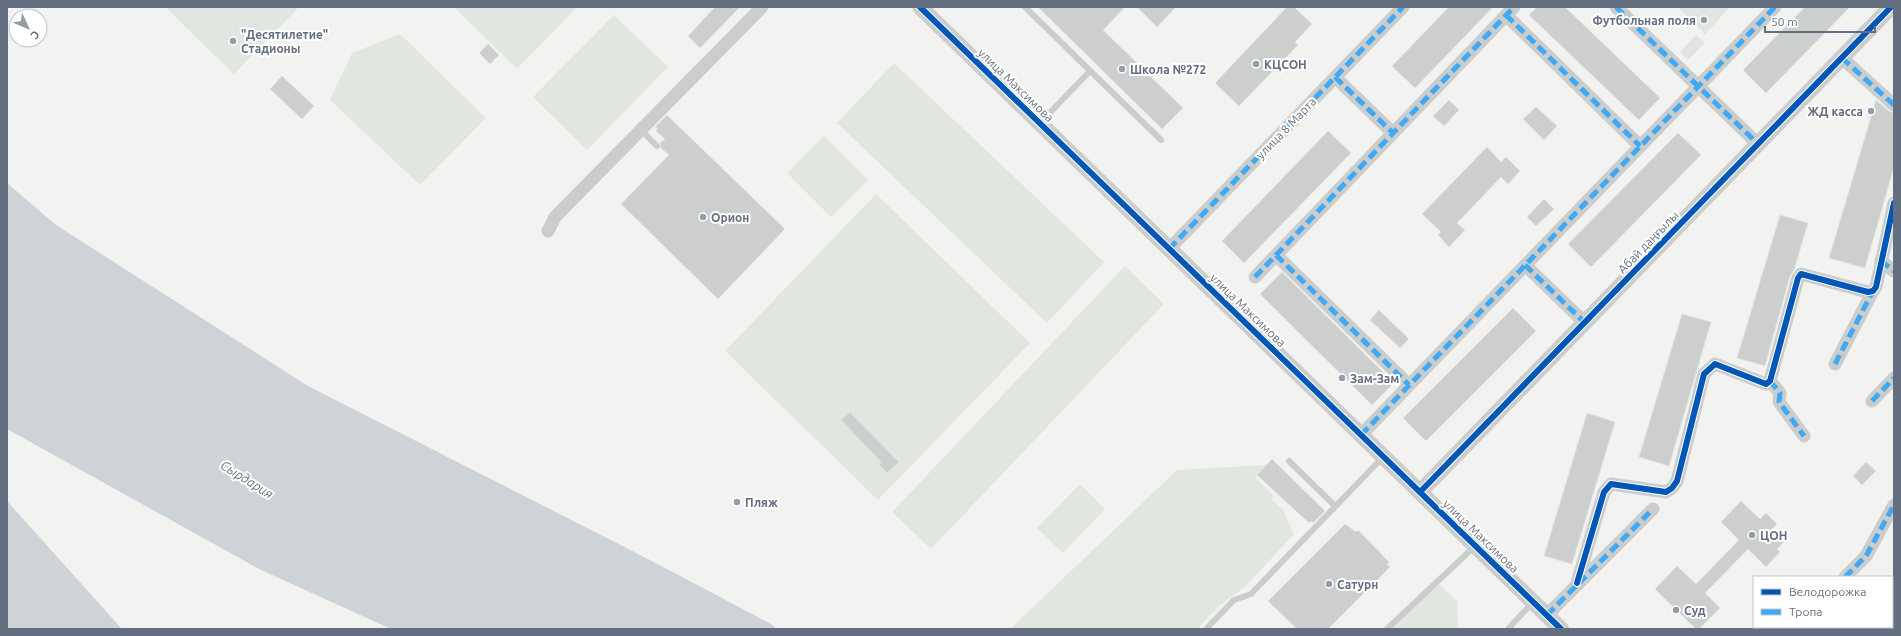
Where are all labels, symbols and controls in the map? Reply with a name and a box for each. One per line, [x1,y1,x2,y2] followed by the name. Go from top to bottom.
[8,8,48,48] north arrow
[1765,8,1875,34] scale bar
[1593,14,1696,27] place label: Футбольная поля
[1699,15,1709,25] marker: Футбольная поля
[1771,15,1798,28] text: 50 m
[28,28,42,42] text: С
[241,28,328,55] place label: "Десятилетие" Стадионы
[228,36,238,46] marker: "Десятилетие" Стадионы
[976,46,1056,124] street label: улица Максимова
[1264,58,1307,71] place label: КЦСОН
[1251,59,1261,69] marker: КЦСОН
[1130,63,1206,76] place label: Школа №272
[1117,64,1127,74] marker: Школа №272
[1253,95,1319,161] street label: улица 8 Марта
[1807,105,1863,118] place label: ЖД касса
[1866,106,1876,116] marker: ЖД касса
[1615,208,1681,276] street label: Абай даңғылы
[711,211,749,224] place label: Орион
[698,212,708,222] marker: Орион
[1208,271,1288,349] street label: улица Максимова
[1350,372,1399,385] place label: Зам-Зам
[1337,373,1347,383] marker: Зам-Зам
[218,457,276,501] water label: Сырдария
[745,496,778,509] place label: Пляж
[732,497,742,507] marker: Пляж
[1441,497,1521,575] street label: улица Максимова
[1760,529,1787,542] place label: ЦОН
[1747,530,1757,540] marker: ЦОН
[1753,576,1893,628] legend
[1337,578,1378,591] place label: Сатурн
[1324,579,1334,589] marker: Сатурн
[1789,585,1866,598] text: Велодорожка
[1684,604,1706,617] place label: Суд
[1671,605,1681,615] marker: Суд
[1789,605,1822,618] text: Тропа

